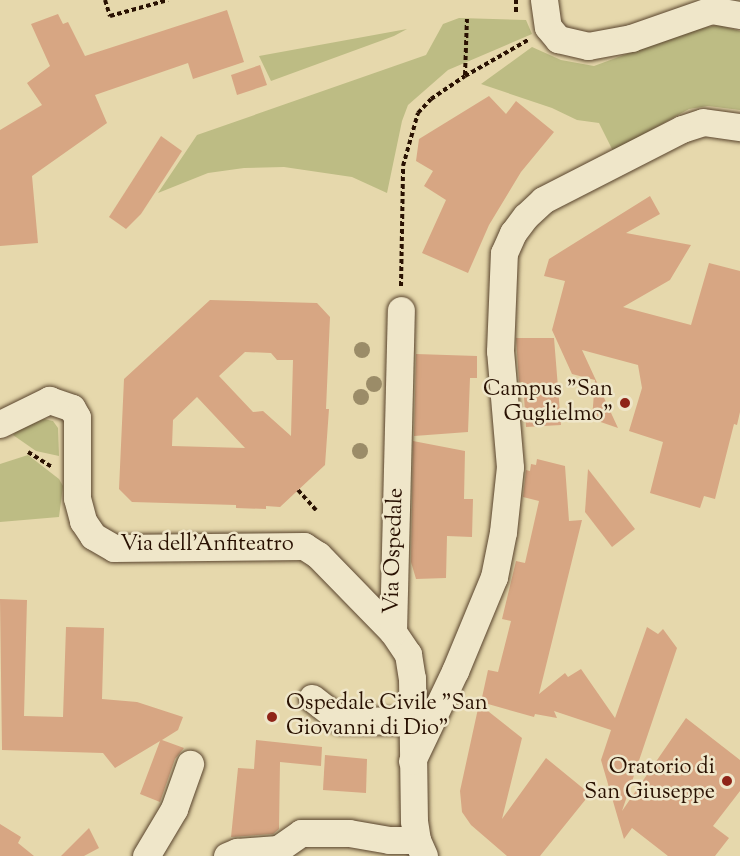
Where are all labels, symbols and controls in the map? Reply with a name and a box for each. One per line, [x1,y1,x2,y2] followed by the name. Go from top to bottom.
[483,377,613,428] place label: Campus "San Guglielmo"
[618,396,632,410] marker: Campus "San Guglielmo"
[380,488,410,614] street label: Via Ospedale
[120,533,294,559] street label: Via dell'Anfiteatro
[286,691,488,742] place label: Ospedale Civile "San Giovanni di Dio"
[263,708,281,726] marker: Ospedale Civile "San Giovanni di Dio"
[584,755,715,806] place label: Oratorio di San Giuseppe
[720,774,734,788] marker: Oratorio di San Giuseppe

